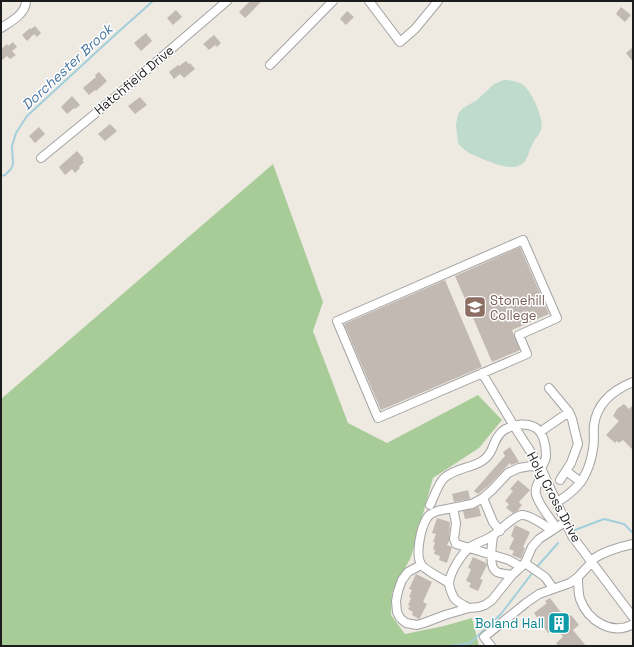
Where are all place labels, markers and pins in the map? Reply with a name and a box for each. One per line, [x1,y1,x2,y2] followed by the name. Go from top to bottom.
[490,292,545,324] place label: Stonehill College
[462,294,488,320] school or university icon: Stonehill College
[546,610,572,636] building icon: Boland Hall
[475,615,544,632] place label: Boland Hall

